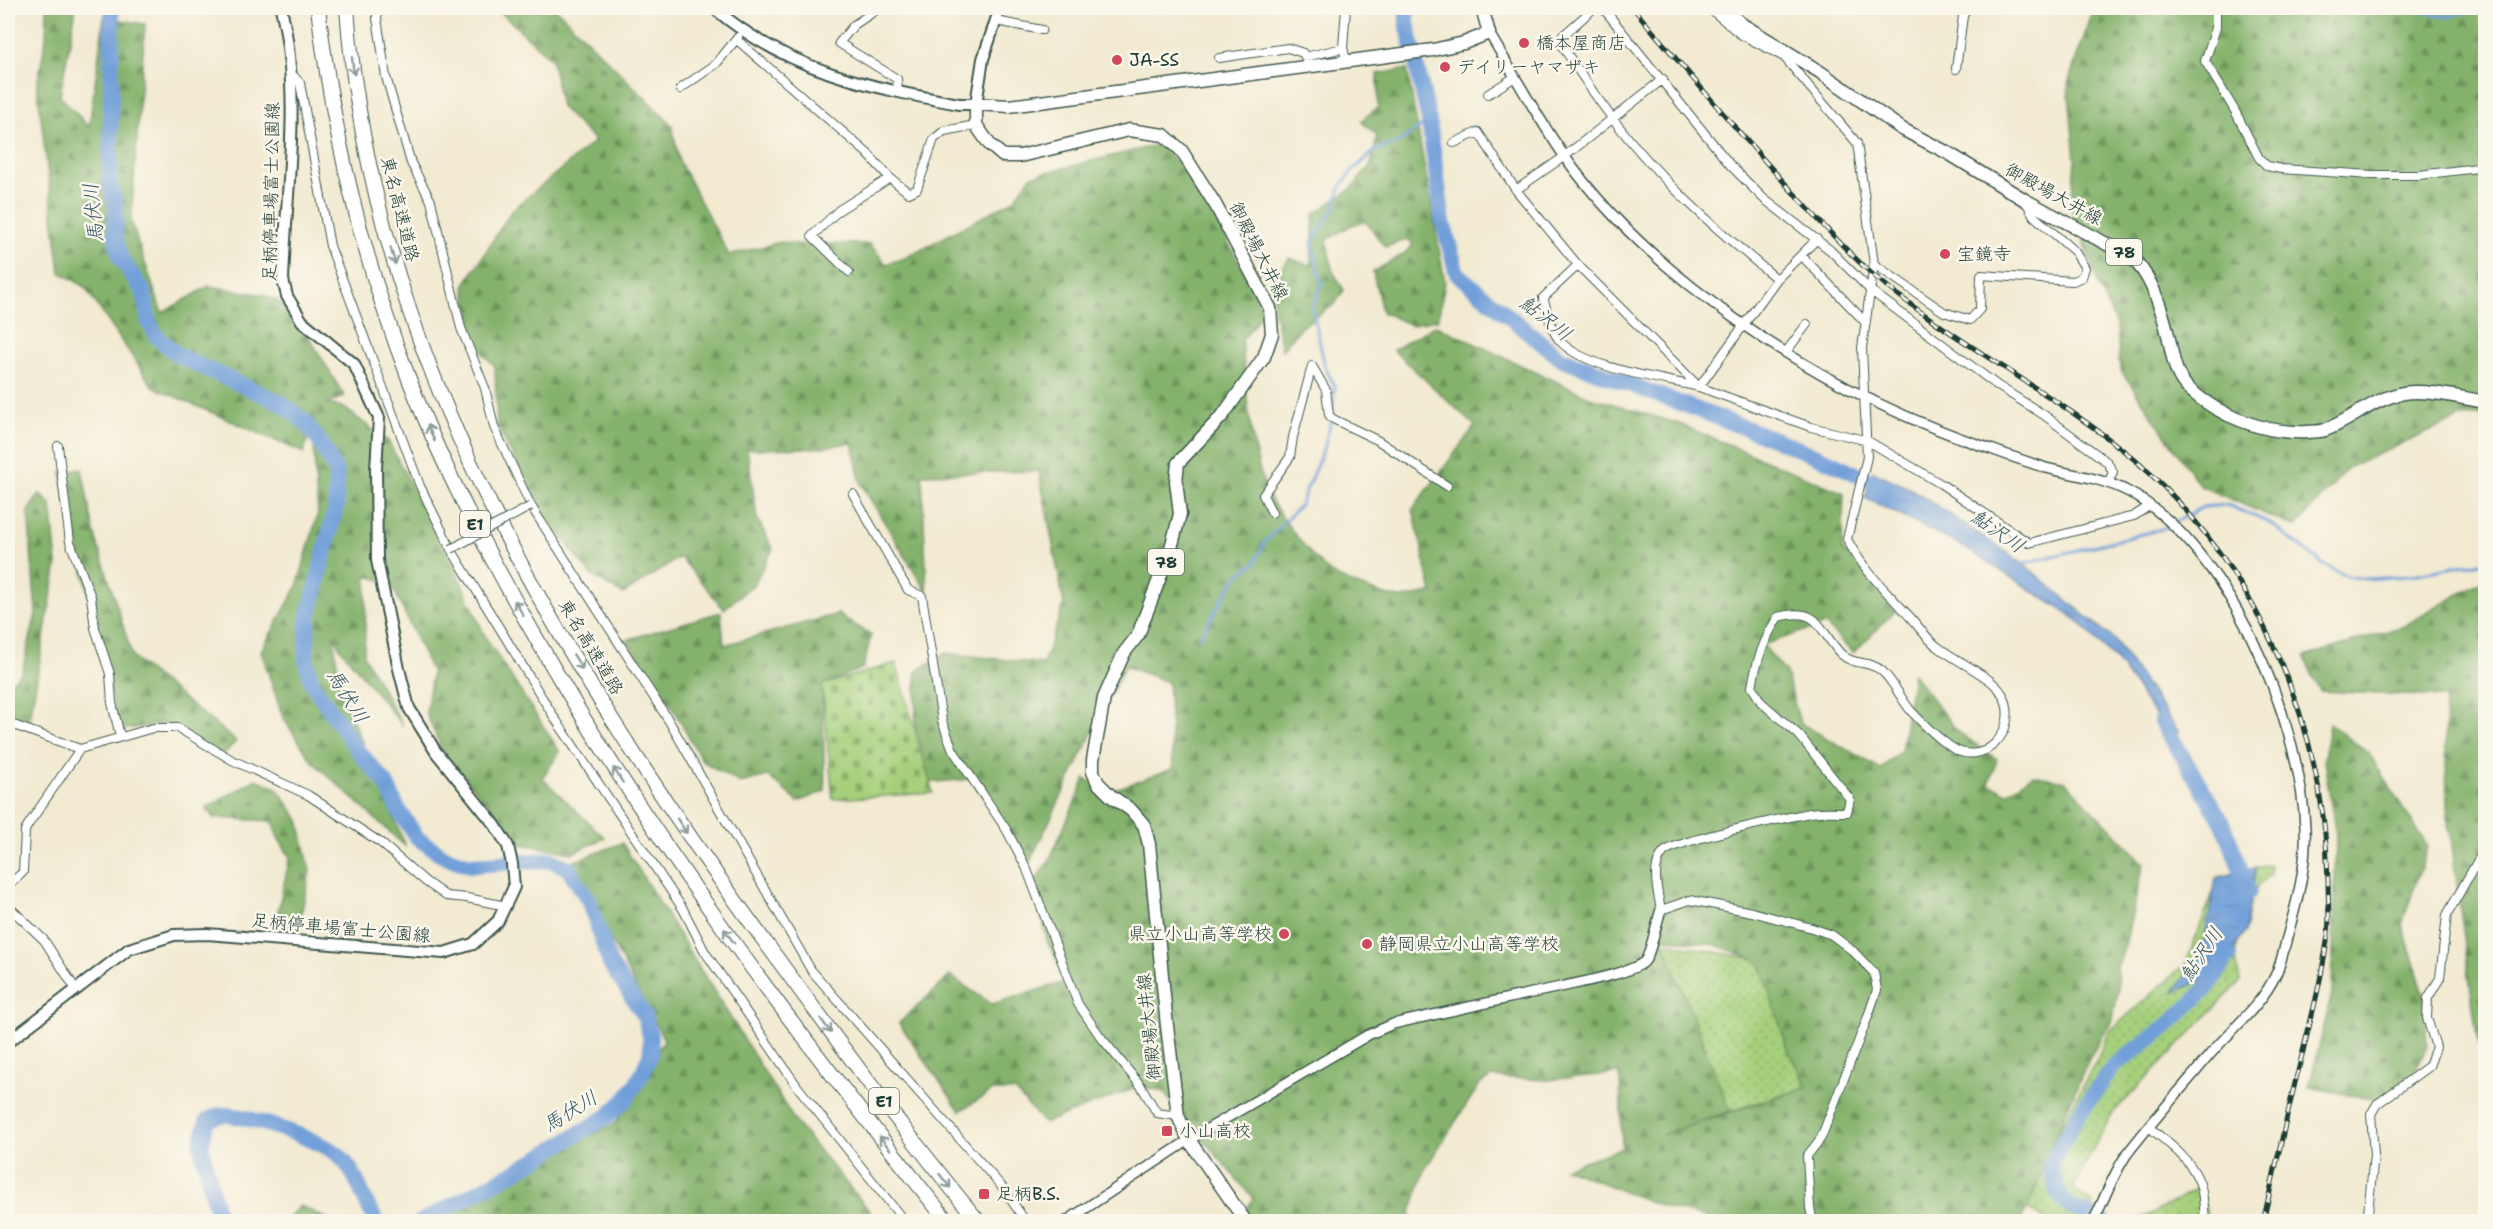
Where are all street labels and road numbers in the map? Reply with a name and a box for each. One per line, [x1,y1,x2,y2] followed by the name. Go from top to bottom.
[257,102,285,282] street label: 足柄停車場富士公園線
[375,154,425,264] street label: 東名高速道路
[2001,157,2107,231] street label: 御殿場大井線
[1224,197,1294,305] street label: 御殿場大井線
[2106,239,2142,265] road number: 78
[460,511,490,537] road number: E1
[1148,549,1184,575] road number: 78
[553,595,629,699] street label: 東名高速道路
[250,908,432,948] street label: 足柄停車場富士公園線
[1131,972,1167,1082] street label: 御殿場大井線
[869,1088,899,1114] road number: E1

